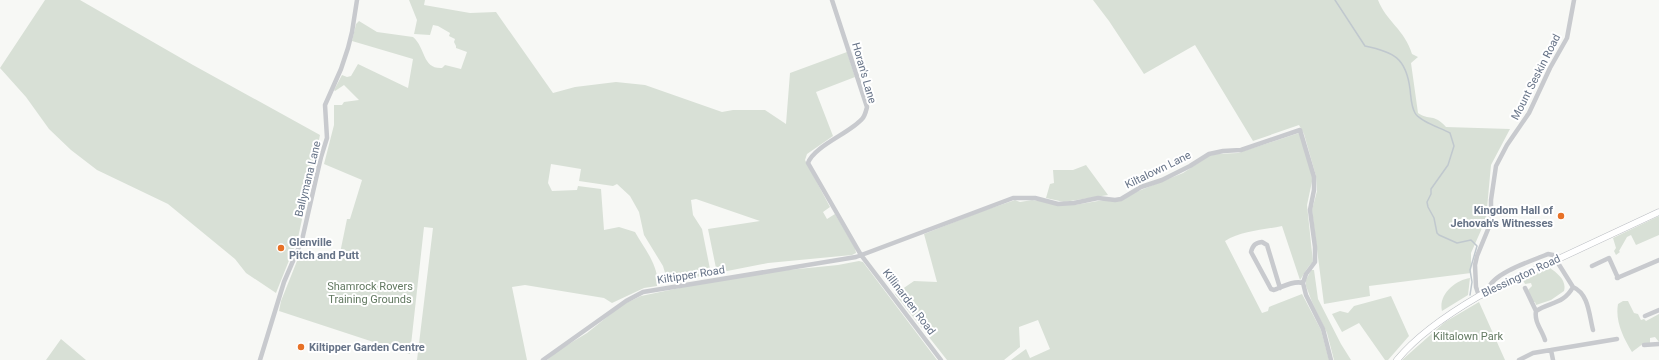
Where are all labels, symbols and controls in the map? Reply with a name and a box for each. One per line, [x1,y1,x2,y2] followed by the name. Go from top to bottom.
[1509,32,1563,122] street label: Mount Seskin Road
[849,41,879,105] street label: Horan's Lane
[292,140,324,218] street label: Ballymana Lane
[1123,148,1193,192] street label: Kiltalown Lane
[1451,204,1553,230] place label: Kingdom Hall of Jehovah's Witnesses
[1556,211,1566,221] marker: Kingdom Hall of Jehovah's Witnesses
[289,236,359,262] place label: Glenville Pitch and Putt
[276,243,286,253] marker: Glenville Pitch and Putt
[1480,252,1562,300] street label: Blessington Road
[656,263,726,287] street label: Kiltipper Road
[880,266,938,338] street label: Killinarden Road
[327,280,413,306] park label: Shamrock Rovers Training Grounds
[1433,330,1503,343] park label: Kiltalown Park
[309,341,425,354] place label: Kiltipper Garden Centre
[296,342,306,352] marker: Kiltipper Garden Centre

